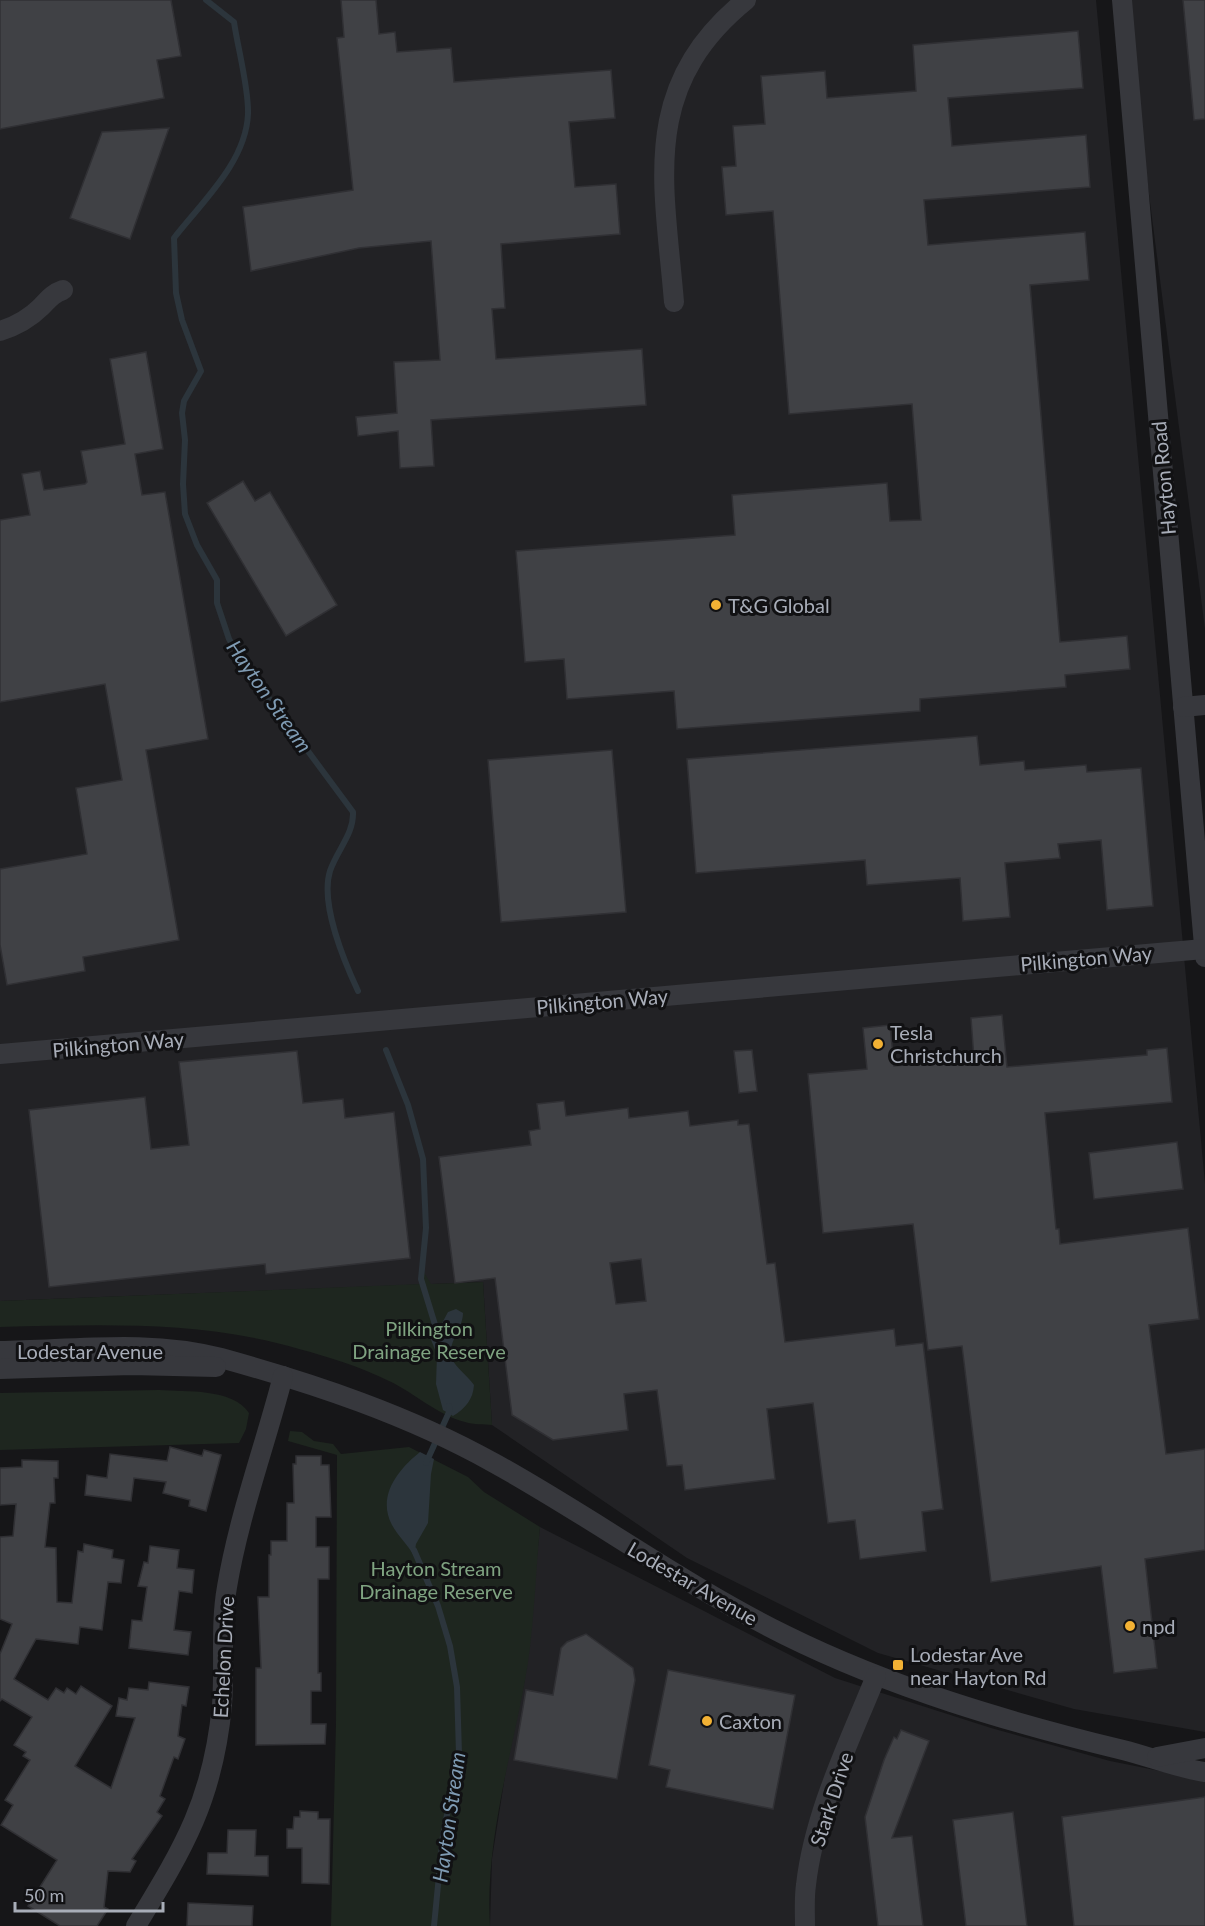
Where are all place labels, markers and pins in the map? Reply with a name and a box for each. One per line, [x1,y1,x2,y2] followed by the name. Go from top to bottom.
[728,593,830,617] place label: T&G Global
[709,598,723,612] marker: T&G Global
[890,1020,1002,1067] place label: Tesla Christchurch
[871,1037,885,1051] marker: Tesla Christchurch
[1142,1614,1176,1638] place label: npd
[1123,1619,1137,1633] marker: npd
[910,1642,1047,1689] place label: Lodestar Ave near Hayton Rd
[891,1658,905,1672] marker: Lodestar Ave near Hayton Rd
[719,1709,782,1733] place label: Caxton
[700,1714,714,1728] marker: Caxton

